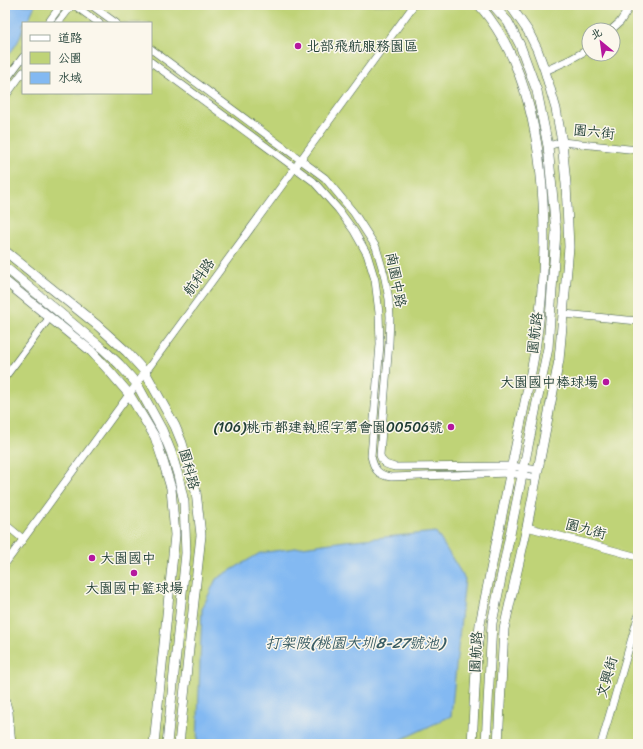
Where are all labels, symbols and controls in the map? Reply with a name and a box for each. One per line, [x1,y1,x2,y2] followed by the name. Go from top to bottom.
[22,22,152,94] legend
[581,22,621,62] north arrow
[587,23,606,45] text: 北
[58,27,82,49] text: 道路
[306,34,418,59] place label: 北部飛航服務園區
[293,41,303,51] marker: 北部飛航服務園區
[58,47,82,69] text: 公園
[58,67,82,89] text: 水域
[572,117,616,147] street label: 園六街
[378,250,414,310] street label: 南園中路
[177,253,221,301] street label: 航科路
[520,311,550,355] street label: 園航路
[500,370,598,395] place label: 大園國中棒球場
[601,377,611,387] marker: 大園國中棒球場
[213,415,443,440] place label: (106)桃市都建執照字第會園00506號
[446,422,456,432] marker: (106)桃市都建執照字第會園00506號
[171,445,207,493] street label: 園科路
[562,511,610,547] street label: 園九街
[100,546,156,571] place label: 大園國中
[87,553,97,563] marker: 大園國中
[129,568,139,578] marker: 大園國中籃球場
[85,576,183,601] place label: 大園國中籃球場
[266,630,447,656] water label: 打架陂(桃園大圳8-27號池)
[462,630,490,674] street label: 園航路
[589,653,625,701] street label: 文興街

